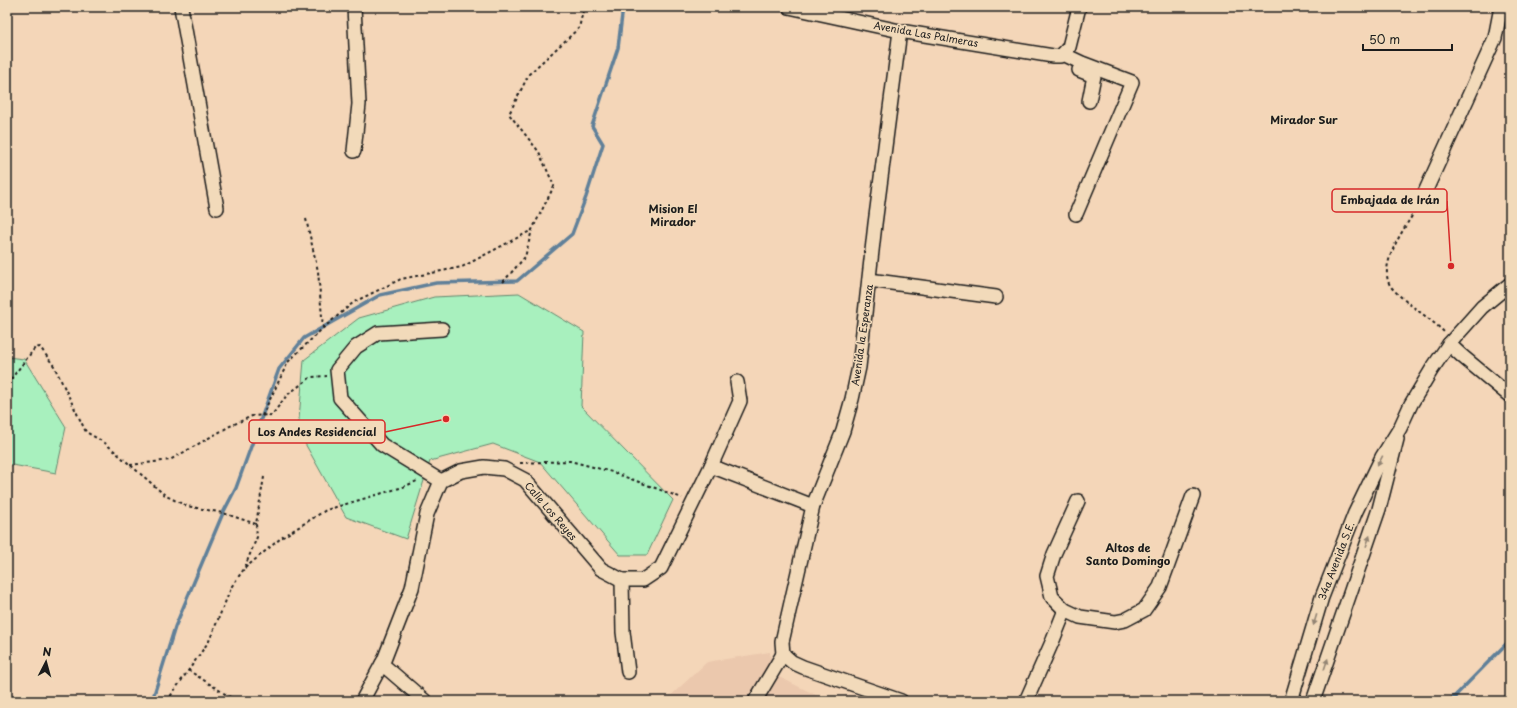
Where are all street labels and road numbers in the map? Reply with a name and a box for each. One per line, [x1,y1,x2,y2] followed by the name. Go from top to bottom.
[873,17,980,50] street label: Avenida Las Palmeras
[847,282,876,387] street label: Avenida la Esperanza
[522,478,581,544] street label: Calle Los Reyes
[1314,519,1357,602] street label: 34a Avenida S.E.

